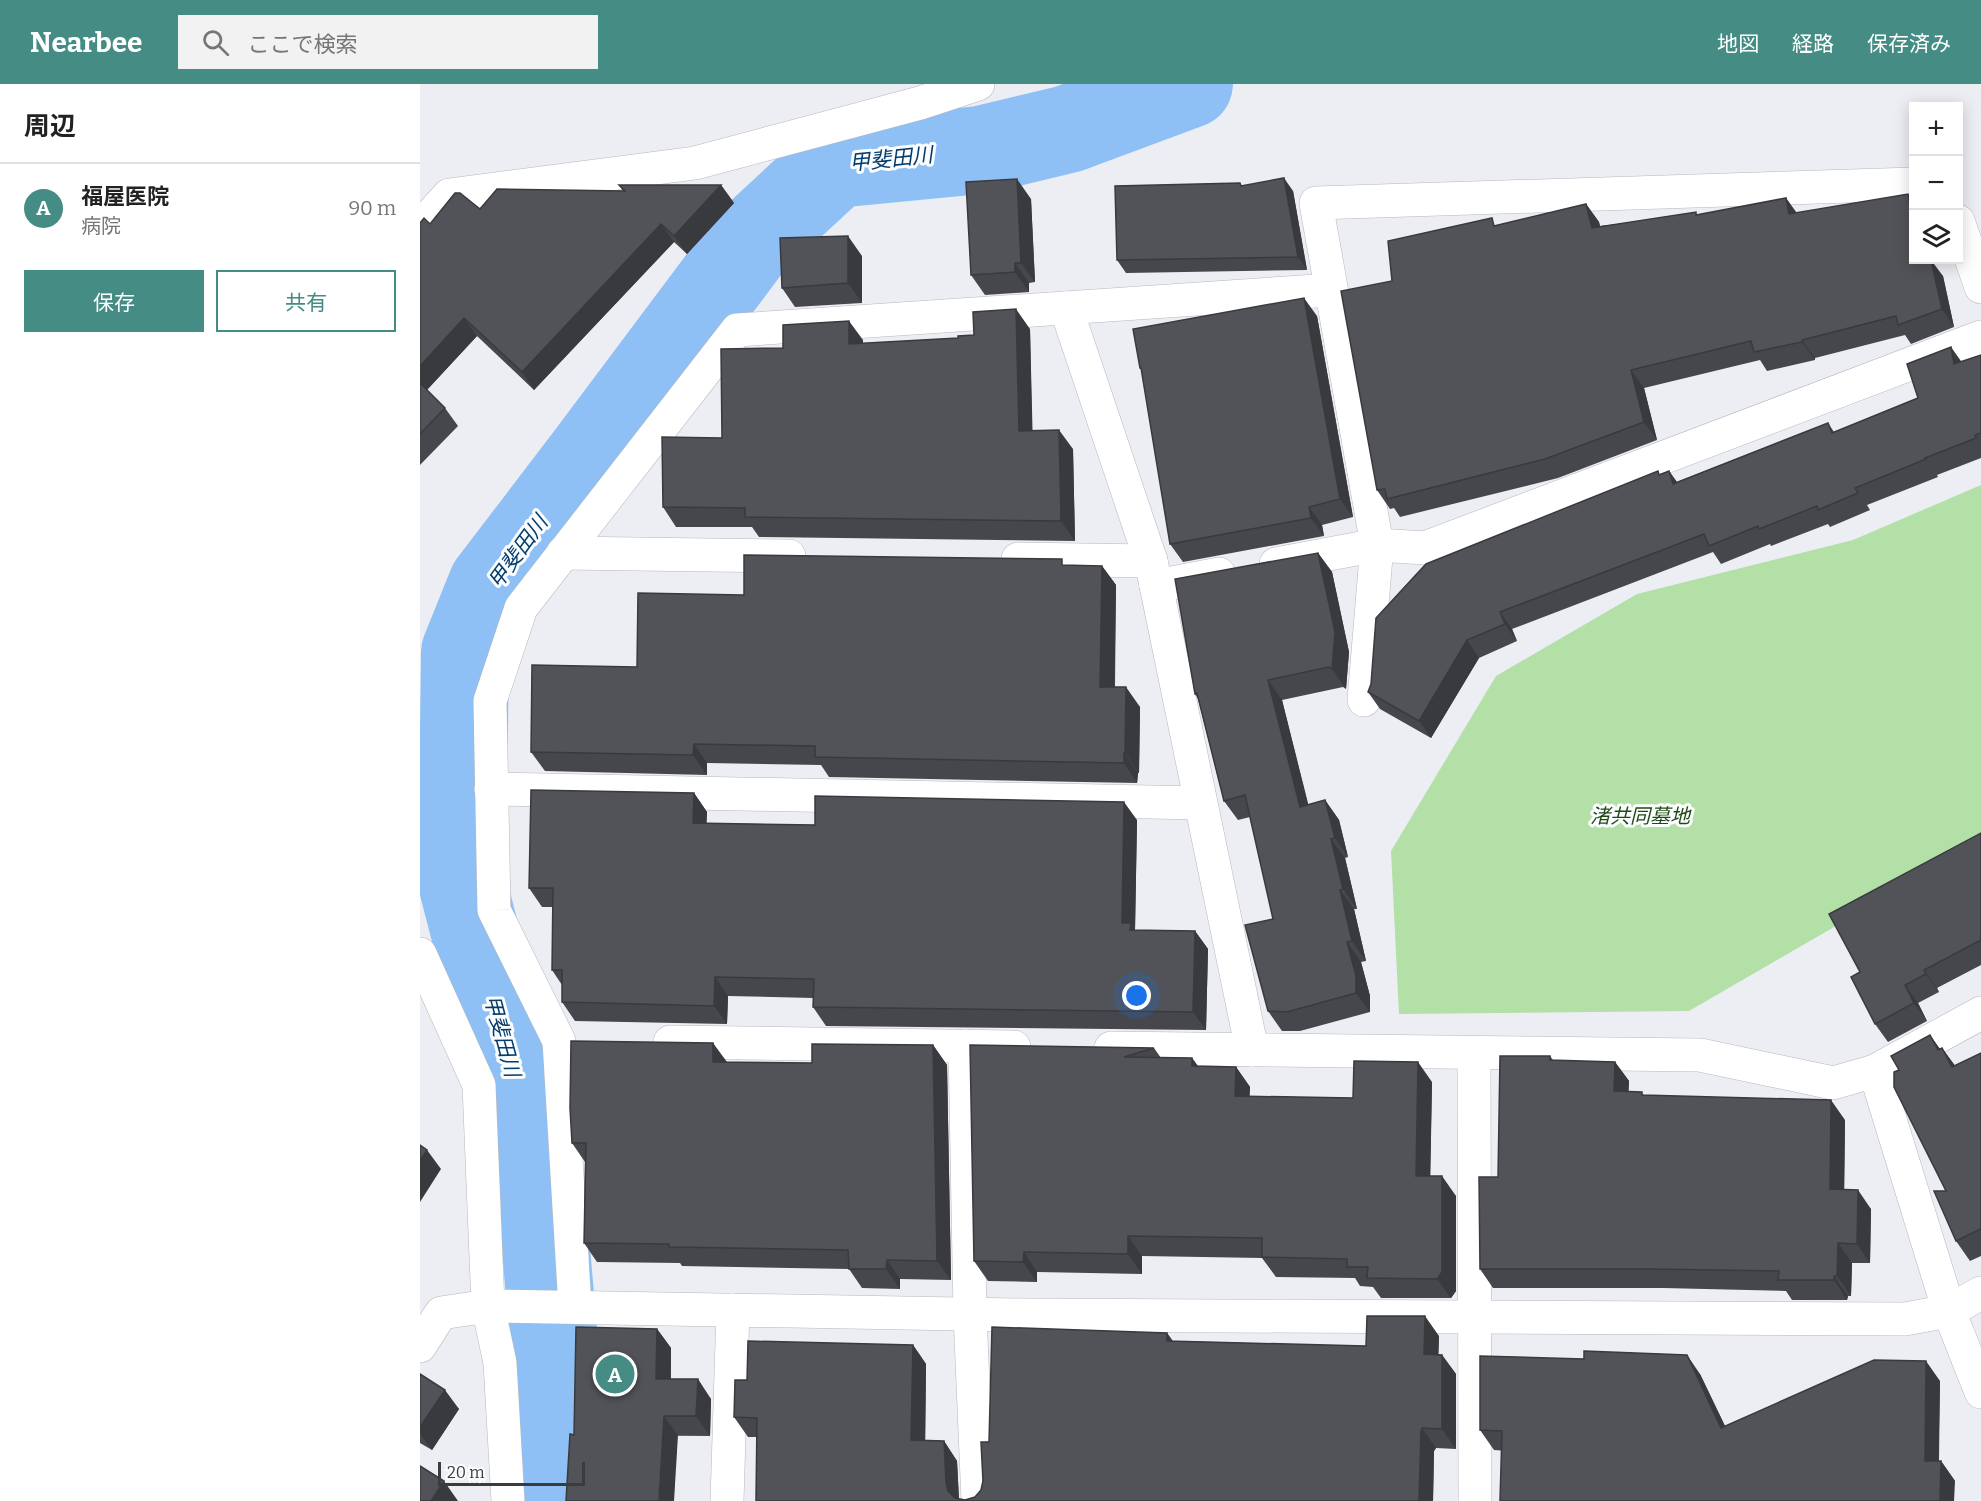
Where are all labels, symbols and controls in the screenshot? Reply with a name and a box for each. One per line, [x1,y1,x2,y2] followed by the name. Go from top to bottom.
[178,15,598,69] search box
[30,26,142,59] text: Nearbee
[199,26,232,59] icon: search
[247,31,357,58] text: ここで検索
[1717,31,1759,57] text: 地図
[1792,31,1834,57] text: 経路
[1867,31,1951,57] text: 保存済み
[1909,102,1963,264] map controls
[1909,102,1963,156] button: +
[24,111,76,142] text: 周辺
[848,141,936,176] water label: 甲斐田川
[1909,156,1963,210] button: −
[81,183,169,210] text: 福屋医院
[36,196,51,220] text: A
[348,196,396,220] text: 90 m
[1909,210,1963,264] button: layers
[81,214,121,238] text: 病院
[24,270,204,332] button: 保存
[216,270,396,332] button: 共有
[483,509,554,594] water label: 甲斐田川
[1590,804,1692,828] park label: 渚共同墓地
[1122,981,1151,1010] your location
[479,992,526,1082] water label: 甲斐田川
[596,1352,634,1396] pin: A
[438,1459,585,1486] scale bar
[447,1463,484,1482] text: 20 m

